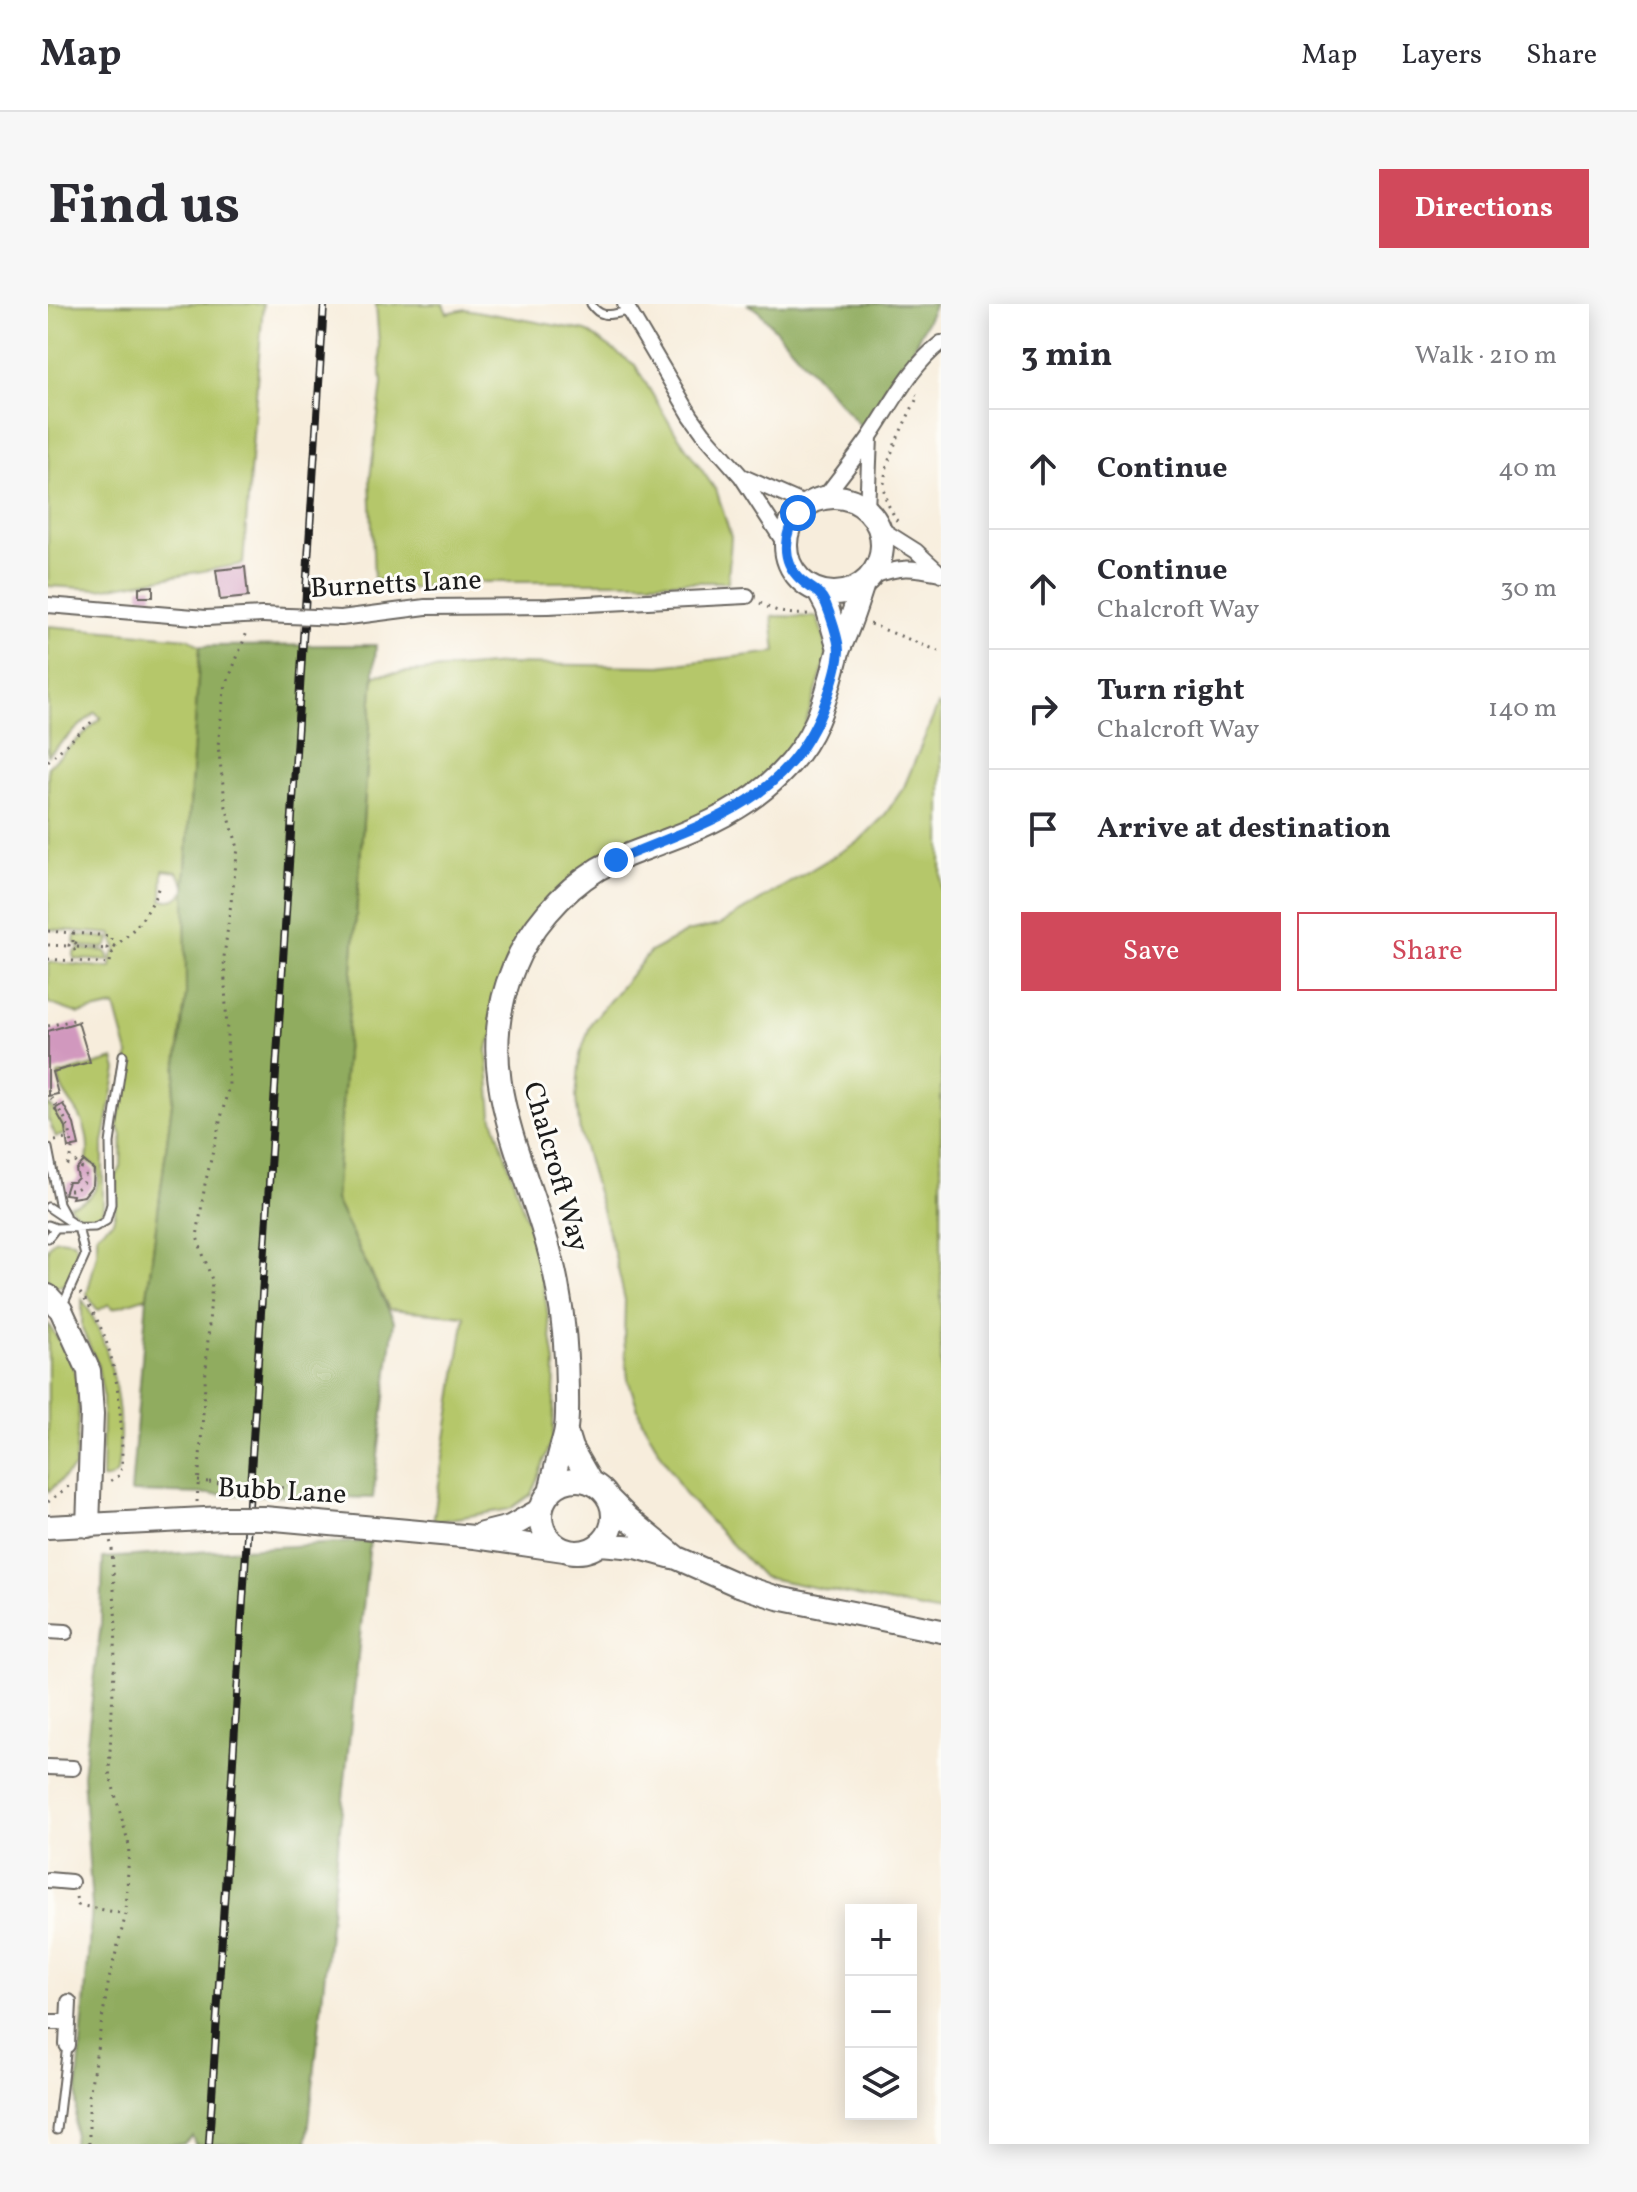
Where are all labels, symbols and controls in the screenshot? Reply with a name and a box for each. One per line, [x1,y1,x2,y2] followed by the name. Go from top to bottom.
[40,29,121,82] text: Map
[1301,36,1357,75] text: Map
[1401,36,1482,75] text: Layers
[1526,36,1597,75] text: Share
[48,169,240,247] text: Find us
[1379,169,1589,248] button: Directions
[1021,333,1112,380] text: 3 min
[1414,338,1557,374] text: Walk · 210 m
[1021,447,1065,491] icon: ahead
[1097,448,1228,490] text: Continue
[1498,451,1557,487] text: 40 m
[780,495,816,531] route start
[1097,550,1228,592] text: Continue
[309,561,483,609] street label: Burnetts Lane
[1021,567,1065,611] icon: ahead
[1500,571,1557,607] text: 30 m
[1097,592,1259,628] text: Chalcroft Way
[1097,670,1245,712] text: Turn right
[1021,687,1065,731] icon: right
[1488,691,1557,727] text: 140 m
[1097,712,1259,748] text: Chalcroft Way
[1021,807,1065,851] icon: arrive
[1097,808,1391,850] text: Arrive at destination
[598,842,634,878] route end
[1021,912,1281,991] button: Save
[1297,912,1557,991] button: Share
[512,1078,598,1256] street label: Chalcroft Way
[217,1469,347,1515] street label: Bubb Lane
[845,1904,917,2120] map controls
[845,1904,917,1976] button: +
[845,1976,917,2048] button: −
[845,2048,917,2120] button: layers

